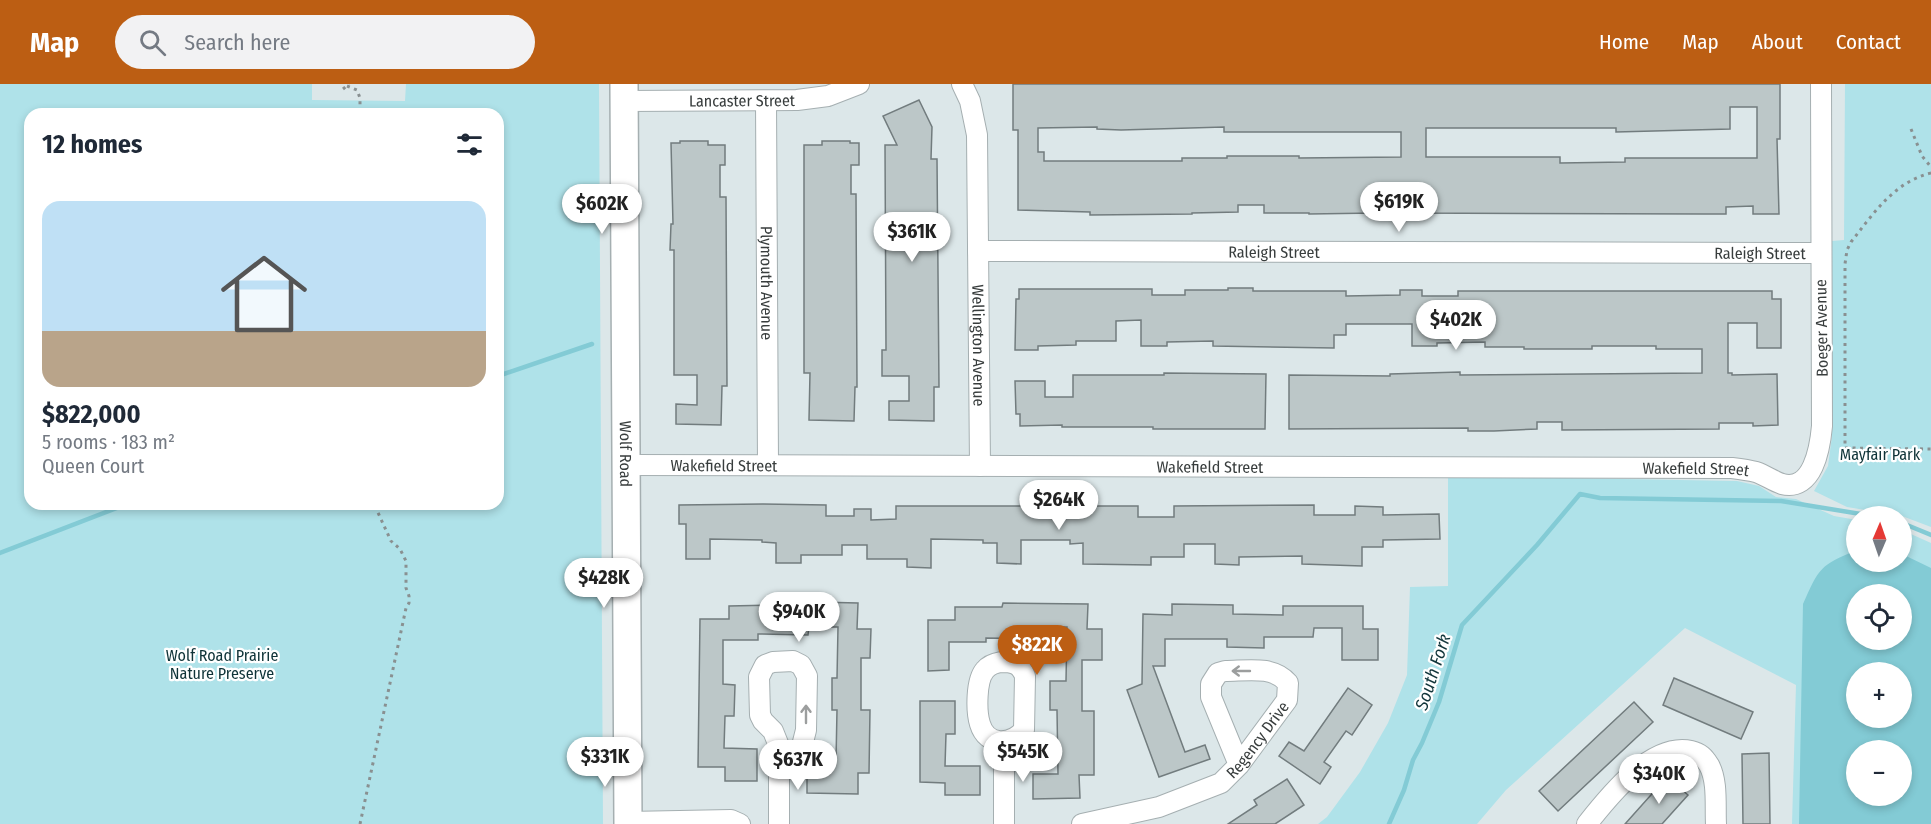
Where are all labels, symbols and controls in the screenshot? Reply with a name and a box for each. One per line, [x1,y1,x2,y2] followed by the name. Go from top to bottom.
[115,15,535,69] search box
[30,26,79,59] text: Map
[136,26,169,59] icon: search
[184,29,290,56] text: Search here
[1599,29,1649,55] text: Home
[1682,29,1719,55] text: Map
[1752,29,1803,55] text: About
[1836,29,1901,55] text: Contact
[689,91,796,111] street label: Lancaster Street
[453,128,486,161] icon: filters
[42,129,142,160] text: 12 homes
[1357,182,1441,233] pin: $619K
[560,184,644,235] pin: $602K
[1374,189,1424,213] text: $619K
[576,191,628,215] text: $602K
[870,212,954,263] pin: $361K
[888,219,936,243] text: $361K
[757,226,776,340] street label: Plymouth Avenue
[210,240,318,348] icon: home
[1228,243,1321,262] street label: Raleigh Street
[1714,244,1807,263] street label: Raleigh Street
[1811,279,1832,377] street label: Boeger Avenue
[968,284,988,407] street label: Wellington Avenue
[1414,300,1498,351] pin: $402K
[1430,307,1482,331] text: $402K
[42,399,141,430] text: $822,000
[616,421,635,487] street label: Wolf Road
[42,430,175,454] text: 5 rooms · 183 m²
[1840,445,1921,464] park label: Mayfair Park
[42,454,144,478] text: Queen Court
[671,456,778,475] street label: Wakefield Street
[1157,457,1264,477] street label: Wakefield Street
[1643,459,1751,480] street label: Wakefield Street
[1017,480,1101,531] pin: $264K
[1033,487,1085,511] text: $264K
[1846,506,1912,572] north arrow
[1846,506,1912,806] map controls
[562,558,646,609] pin: $428K
[578,565,630,589] text: $428K
[1846,584,1912,650] button: locate
[757,592,841,643] pin: $940K
[773,599,825,623] text: $940K
[995,625,1079,676] pin: $822K
[1410,631,1456,714] water label: South Fork
[1012,632,1062,656] text: $822K
[166,646,278,683] park label: Wolf Road Prairie Nature Preserve
[1846,662,1912,728] button: +
[1232,665,1252,677] one-way arrow
[1222,698,1293,782] street label: Regency Drive
[800,705,812,725] one-way arrow
[981,732,1065,783] pin: $545K
[563,737,647,788] pin: $331K
[997,739,1049,763] text: $545K
[756,740,840,791] pin: $637K
[1846,740,1912,806] button: −
[581,744,629,768] text: $331K
[773,747,823,771] text: $637K
[1617,754,1701,805] pin: $340K
[1633,761,1685,785] text: $340K

